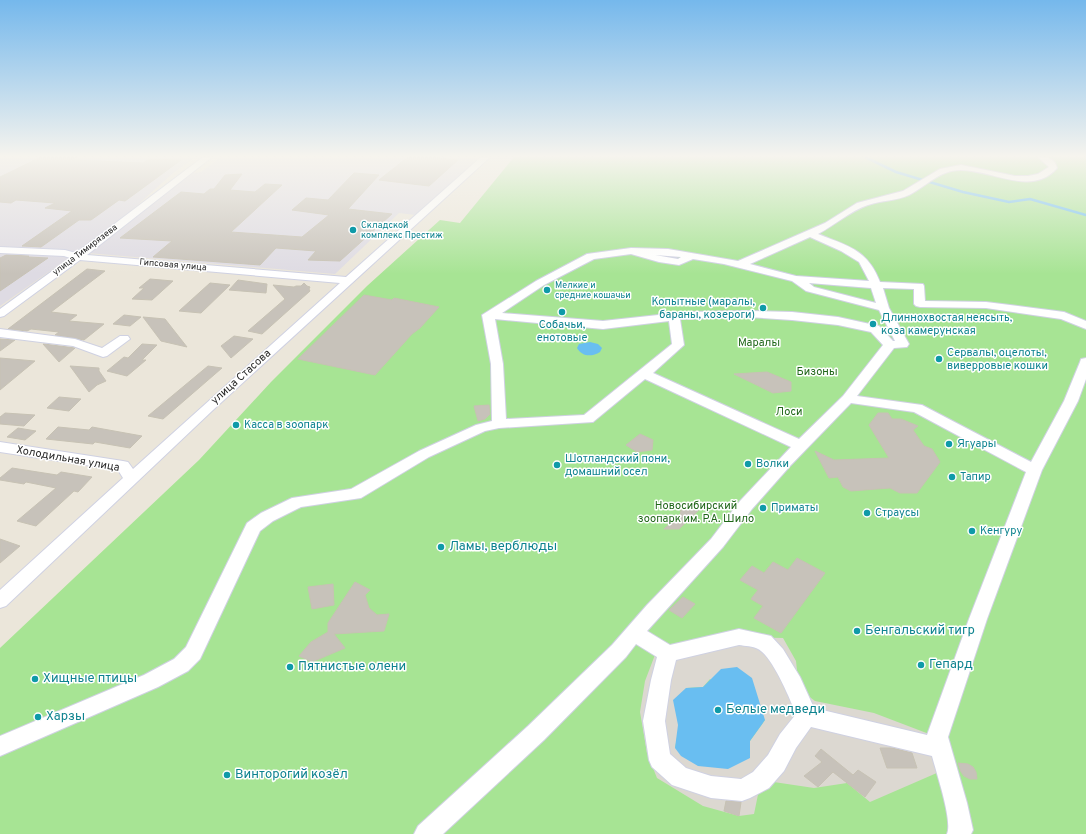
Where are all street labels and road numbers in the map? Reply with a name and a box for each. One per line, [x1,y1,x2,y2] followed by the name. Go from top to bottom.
[50,222,120,278] street label: улица Тимирязева
[139,257,207,273] street label: Гипсовая улица
[208,346,274,408] street label: улица Стасова
[15,443,121,475] street label: Холодильная улица

